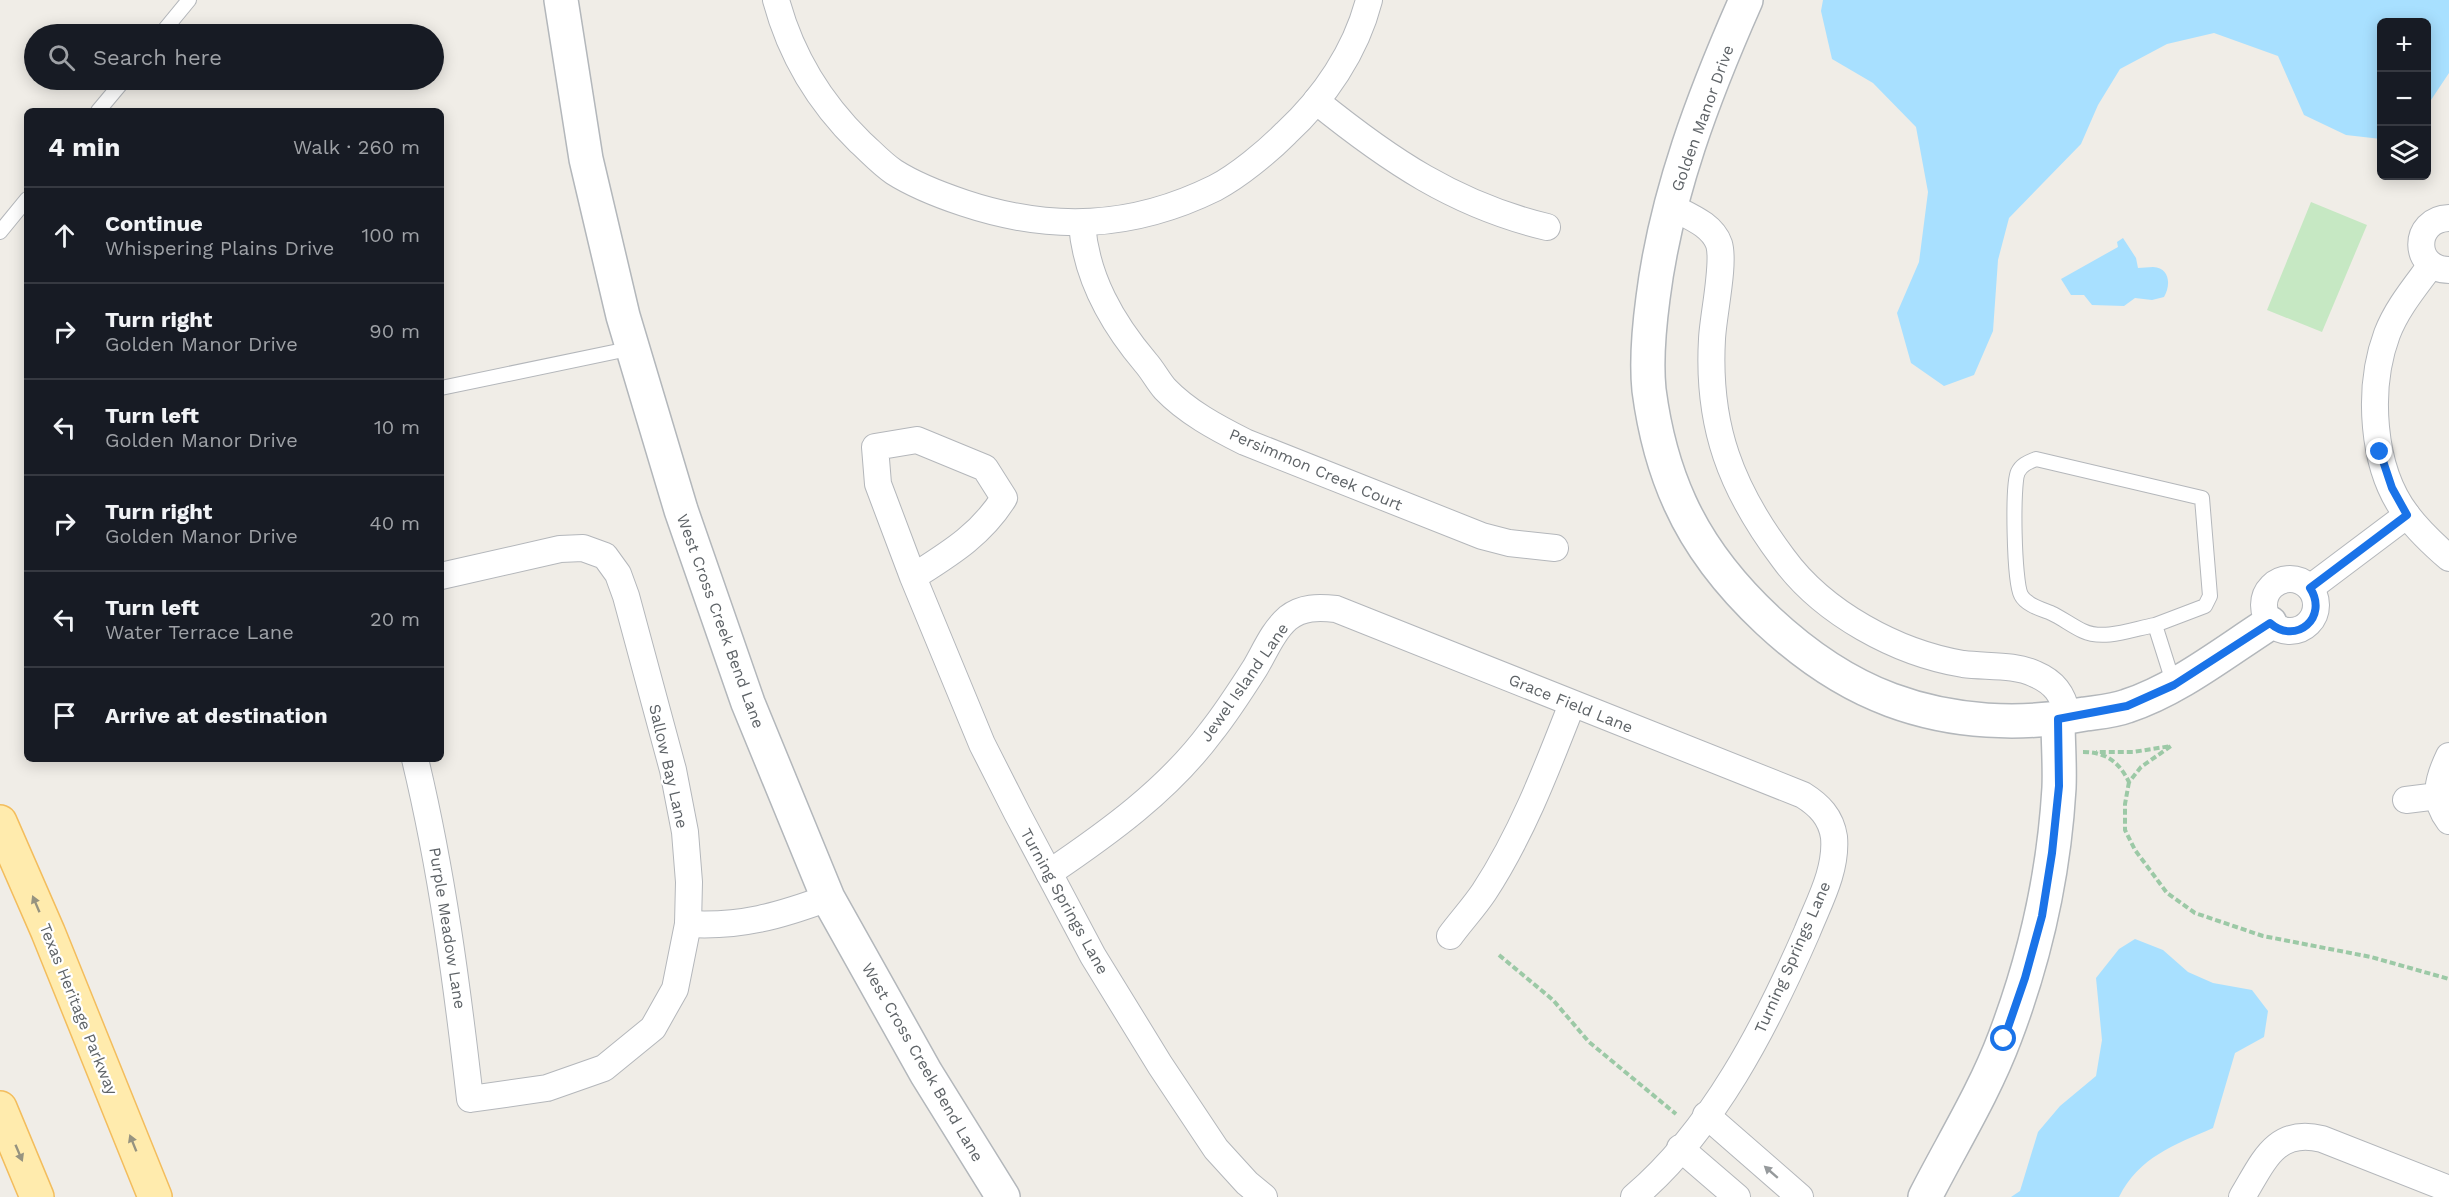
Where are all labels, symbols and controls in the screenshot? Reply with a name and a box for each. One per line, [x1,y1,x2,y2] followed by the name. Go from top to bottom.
[2377,18,2431,180] map controls
[2377,18,2431,72] button: +
[24,24,444,90] search box
[45,41,78,74] icon: search
[1667,42,1738,194] street label: Golden Manor Drive
[93,45,222,70] text: Search here
[2377,72,2431,126] button: −
[2377,126,2431,180] button: layers
[48,132,120,162] text: 4 min
[293,135,420,159] text: Walk · 260 m
[105,211,203,236] text: Continue
[48,219,81,252] icon: ahead
[361,223,420,247] text: 100 m
[105,236,334,260] text: Whispering Plains Drive
[105,307,212,332] text: Turn right
[48,315,81,348] icon: right
[369,319,420,343] text: 90 m
[105,332,298,356] text: Golden Manor Drive
[105,403,199,428] text: Turn left
[48,411,81,444] icon: left
[374,415,420,439] text: 10 m
[1226,424,1406,515] street label: Persimmon Creek Court
[105,428,298,452] text: Golden Manor Drive
[2366,438,2392,464] route end
[105,499,212,524] text: Turn right
[48,507,81,540] icon: right
[369,511,420,535] text: 40 m
[673,511,768,731] street label: West Cross Creek Bend Lane
[105,524,298,548] text: Golden Manor Drive
[105,595,199,620] text: Turn left
[48,603,81,636] icon: left
[370,607,420,631] text: 20 m
[1196,619,1292,745] street label: Jewel Island Lane
[105,620,294,644] text: Water Terrace Lane
[1506,670,1636,737] street label: Grace Field Lane
[48,699,81,732] icon: arrive
[645,702,692,830] street label: Sallow Bay Lane
[105,703,328,728] text: Arrive at destination
[1016,825,1113,978] street label: Turning Springs Lane
[425,846,470,1010] street label: Purple Meadow Lane
[1750,878,1835,1036] street label: Turning Springs Lane
[30,895,40,913] one-way arrow
[35,921,122,1098] street label: Texas Heritage Parkway
[858,959,987,1165] street label: West Cross Creek Bend Lane
[1990,1025,2016,1051] route start
[128,1134,137,1152] one-way arrow
[14,1144,24,1162] one-way arrow
[1764,1166,1779,1179] one-way arrow

